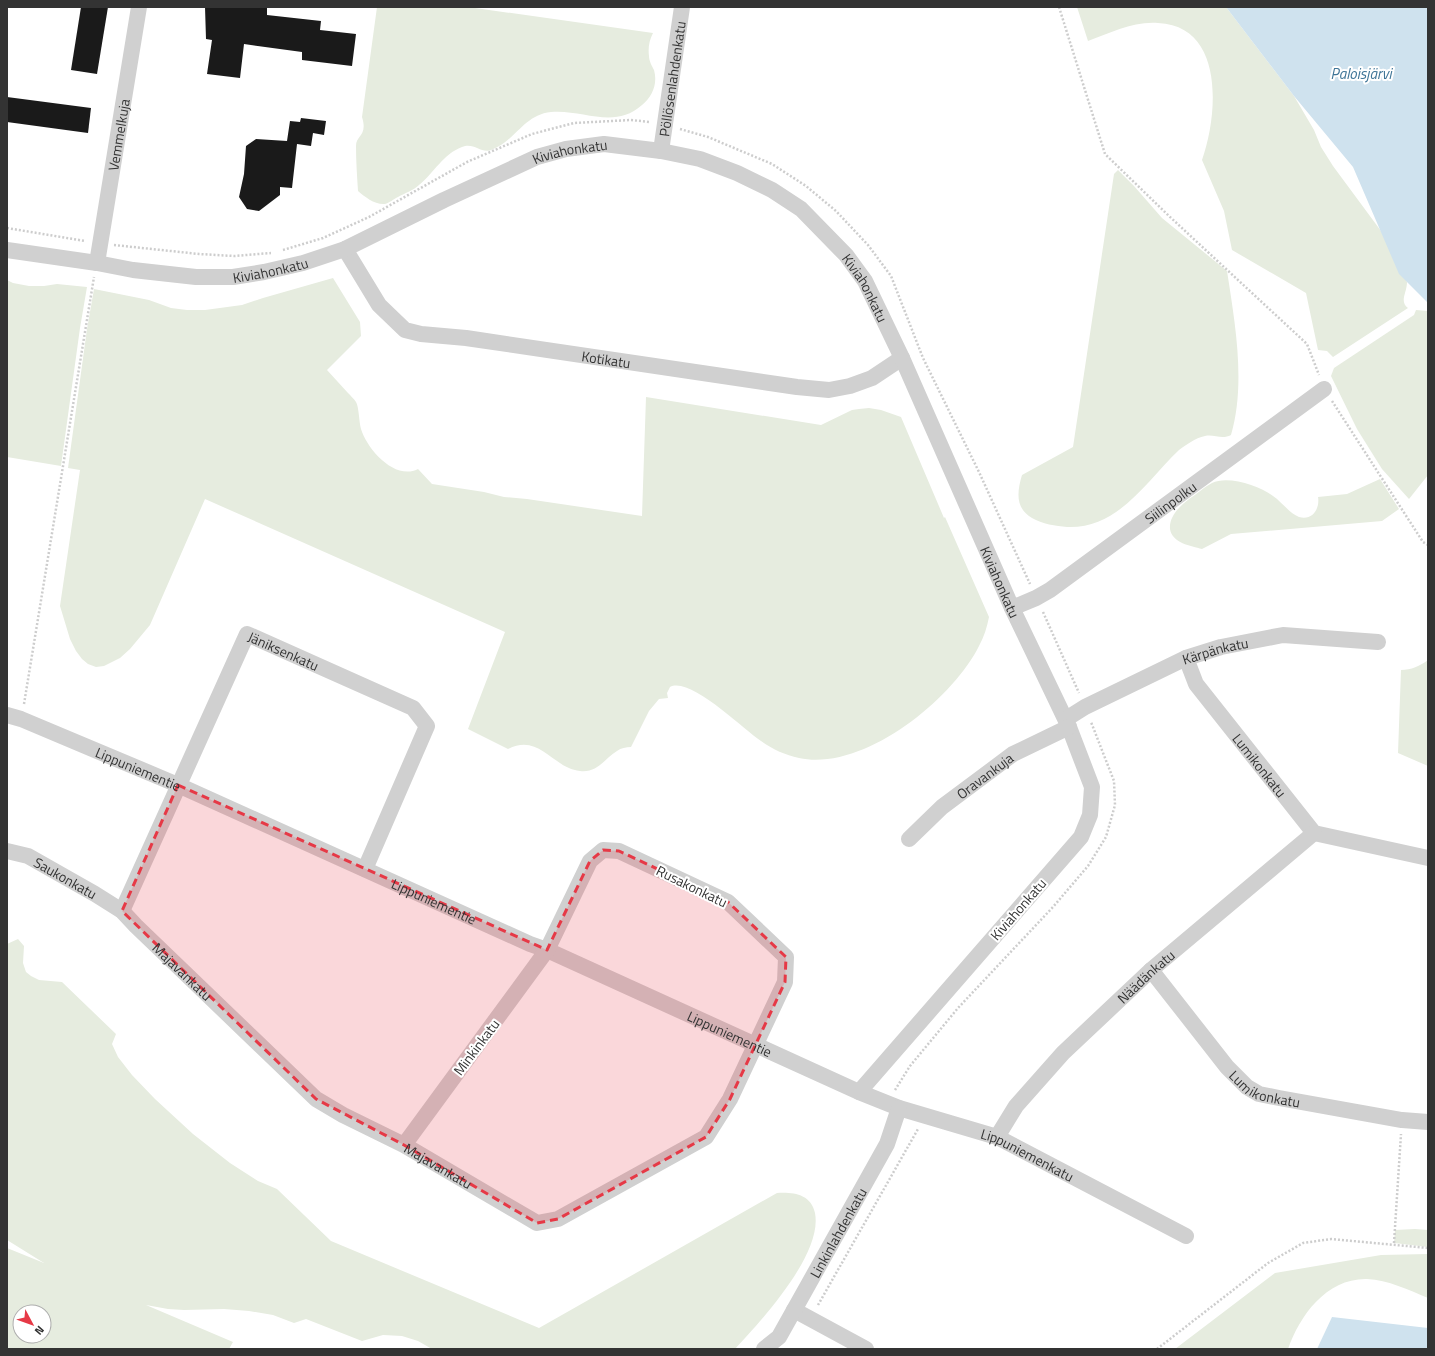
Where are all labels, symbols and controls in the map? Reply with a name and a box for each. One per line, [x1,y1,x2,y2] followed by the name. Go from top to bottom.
[653,20,690,138] street label: Pöllösenlahdenkatu
[1330,62,1393,85] water label: Paloisjärvi
[102,97,134,172] street label: Vemmelkuja
[528,133,609,169] street label: Kiviahonkatu
[838,249,894,325] street label: Kiviahonkatu
[231,252,311,287] street label: Kiviahonkatu
[580,345,632,373] street label: Kotikatu
[1140,476,1200,528] street label: Siilinpolku
[976,543,1026,621] street label: Kiviahonkatu
[245,625,322,675] street label: Jäniksenkatu
[1179,631,1250,669] street label: Kärpänkatu
[1228,728,1292,801] street label: Lumikonkatu
[92,741,185,796] street label: Lippuniementie
[952,747,1017,804] street label: Oravankuja
[30,851,101,904] street label: Saukonkatu
[653,860,731,912] street label: Rusakonkatu
[388,872,480,929] street label: Lippuniementie
[985,873,1051,945] street label: Kiviahonkatu
[148,937,218,1005] street label: Majavankatu
[1112,944,1179,1008] street label: Näädänkatu
[684,1005,776,1062] street label: Lippuniementie
[448,1014,504,1080] street label: Minkinkatu
[1225,1065,1302,1112] street label: Lumikonkatu
[978,1122,1078,1186] street label: Lippuniemenkatu
[400,1137,477,1193] street label: Majavankatu
[804,1183,871,1281] street label: Linkinlahdenkatu
[12,1304,52,1344] north arrow
[31,1322,48,1339] text: N

